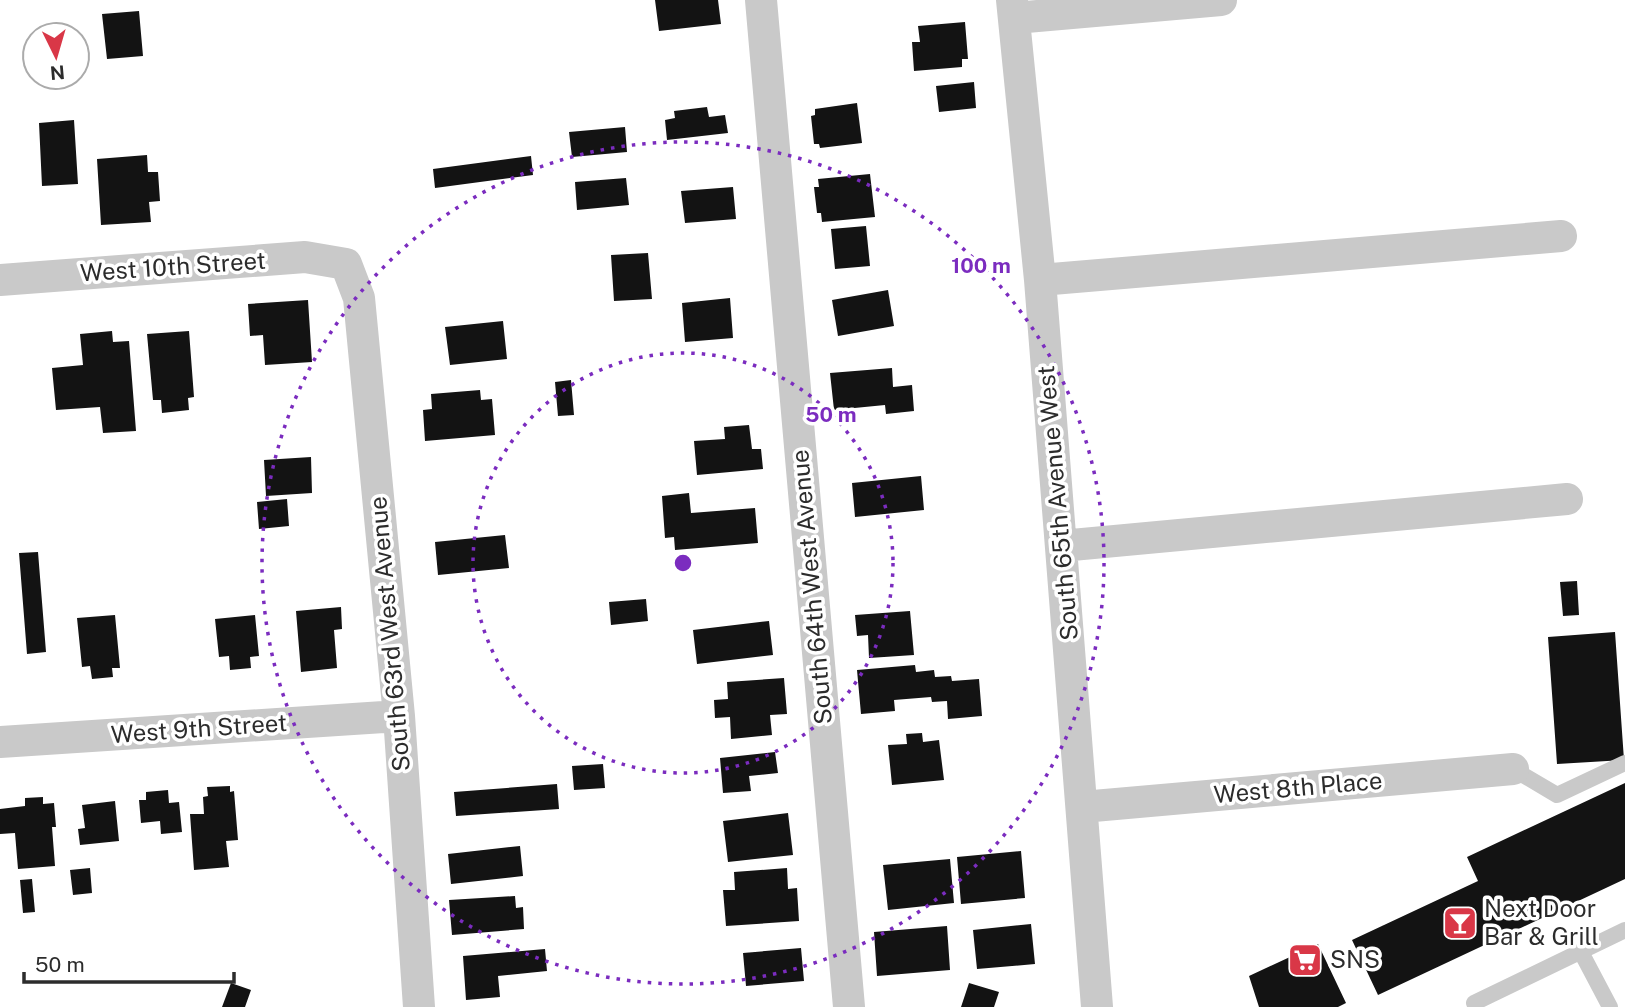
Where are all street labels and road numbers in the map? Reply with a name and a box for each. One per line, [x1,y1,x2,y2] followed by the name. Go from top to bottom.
[79,246,267,286] street label: West 10th Street
[1031,364,1083,642] street label: South 65th Avenue West
[785,449,837,726] street label: South 64th West Avenue
[363,495,415,773] street label: South 63rd West Avenue
[110,708,288,748] street label: West 9th Street
[1212,766,1383,808] street label: West 8th Place

